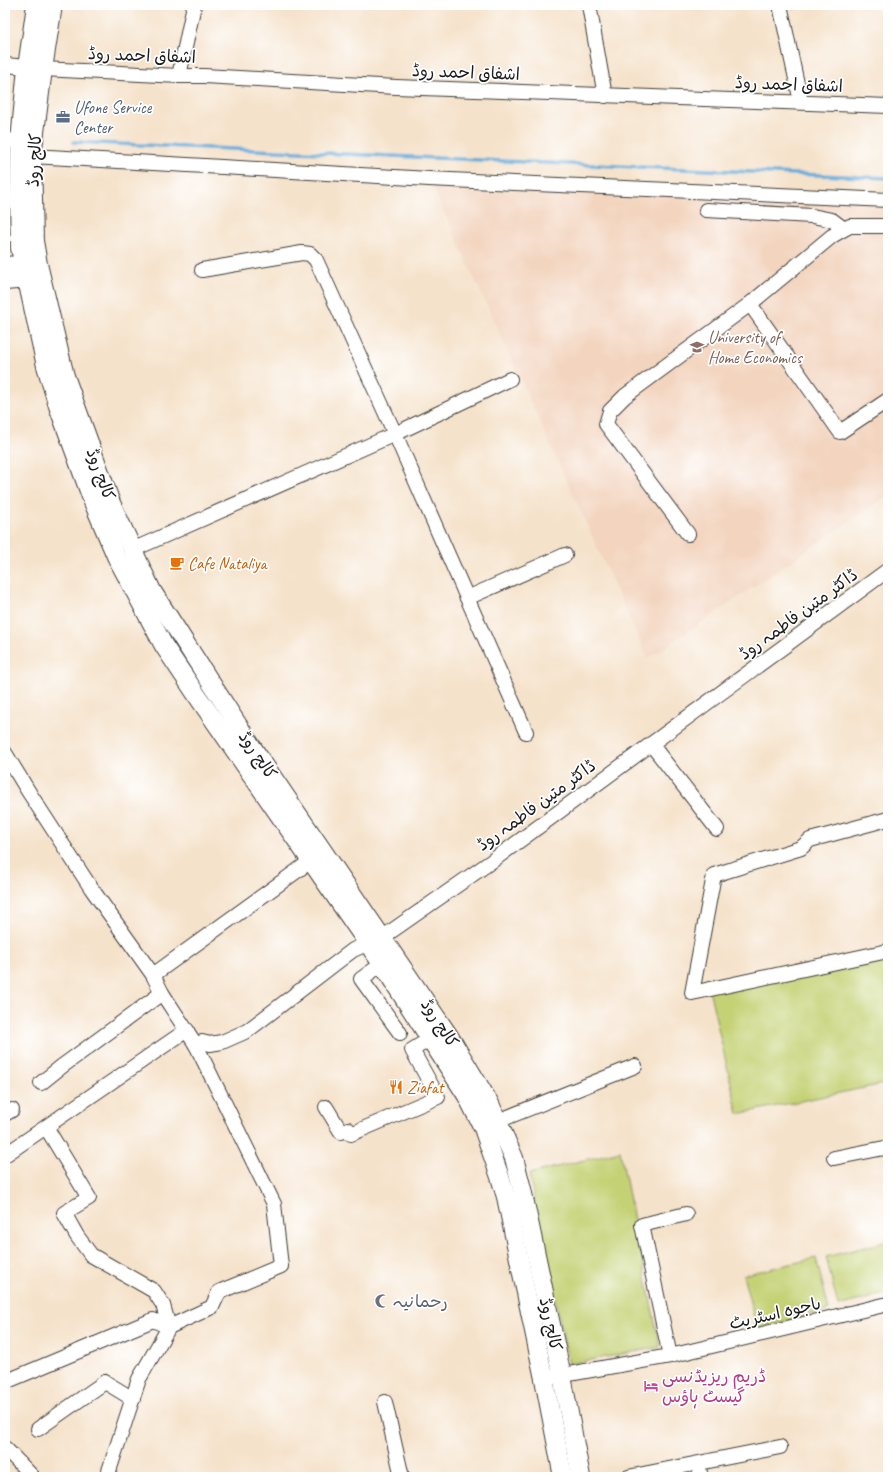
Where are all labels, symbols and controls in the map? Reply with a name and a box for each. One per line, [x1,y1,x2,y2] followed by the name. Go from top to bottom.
[88,43,196,68] street label: اشفاق احمد روڈ
[412,60,520,85] street label: اشفاق احمد روڈ
[735,72,843,97] street label: اشفاق احمد روڈ
[74,97,153,138] place label: Ufone Service Center
[55,109,71,125] office icon: Ufone Service Center
[23,133,47,187] street label: کالج روڈ
[708,327,804,368] place label: University of Home Economics
[689,339,705,355] school or university icon: University of Home Economics
[81,445,120,503] street label: کالج روڈ
[188,553,269,574] place label: Cafe Nataliya
[169,555,185,571] cafe icon: Cafe Nataliya
[735,564,862,665] street label: ڈاکٹر متین فاطمہ روڈ
[233,727,281,784] street label: کالج روڈ
[473,755,600,856] street label: ڈاکٹر متین فاطمہ روڈ
[415,995,463,1052] street label: کالج روڈ
[407,1077,446,1098] place label: Ziafat
[388,1079,404,1095] restaurant icon: Ziafat
[393,1291,448,1312] place label: رحمانیہ
[374,1293,390,1309] mosque icon: رحمانیہ
[727,1293,823,1334] street label: باجوہ اسٹریٹ
[534,1296,566,1353] street label: کالج روڈ
[662,1366,766,1409] place label: ڈریم ریزیڈنسی گیسٹ ہاؤس
[643,1378,659,1394] hotel icon: ڈریم ریزیڈنسی گیسٹ ہاؤس

